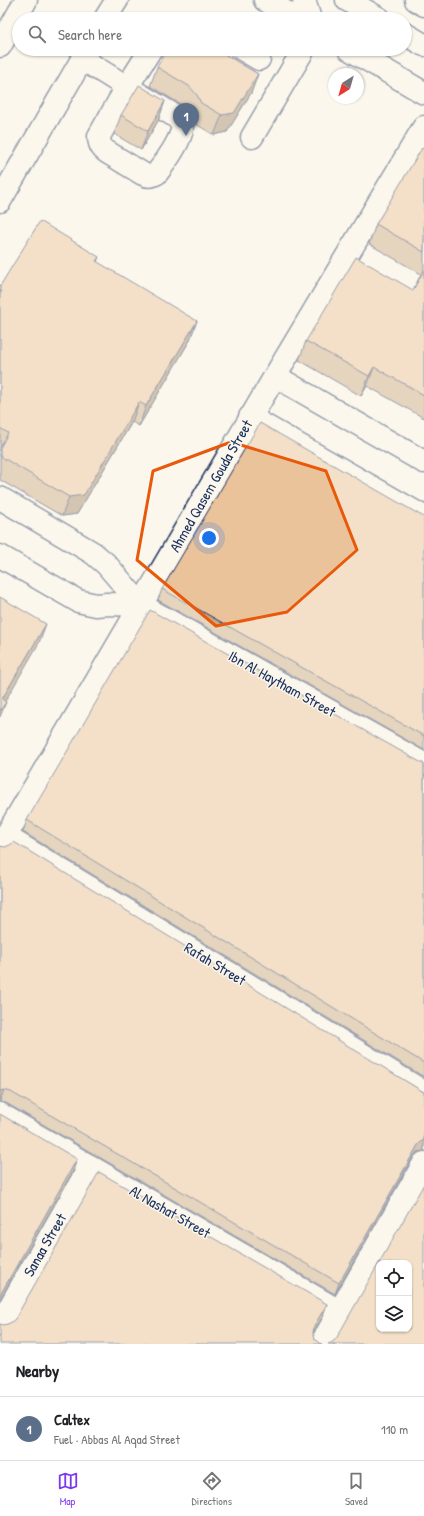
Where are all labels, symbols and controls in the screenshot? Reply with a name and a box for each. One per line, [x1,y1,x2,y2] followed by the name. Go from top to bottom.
[12,12,412,56] search box
[26,23,48,45] icon: search
[58,24,122,45] text: Search here
[328,68,364,104] north arrow
[173,103,199,136] pin: 1
[164,415,257,556] street label: Ahmed Qasem Gouda Street
[199,528,219,548] your location
[225,645,340,722] street label: Ibn Al Haytham Street
[180,937,251,991] street label: Rafah Street
[126,1180,215,1244] street label: Al Nashat Street
[18,1209,71,1280] street label: Sanaa Street
[376,1260,412,1332] map controls
[376,1260,412,1296] button: locate
[376,1296,412,1332] button: layers
[16,1359,59,1382] text: Nearby
[54,1409,90,1430] text: Caltex
[27,1420,31,1438] text: 1
[381,1420,408,1438] text: 110 m
[54,1430,180,1448] text: Fuel · Abbas Al Aqad Street
[57,1470,79,1508] tab: Map
[192,1470,232,1508] tab: Directions
[345,1470,367,1508] tab: Saved

